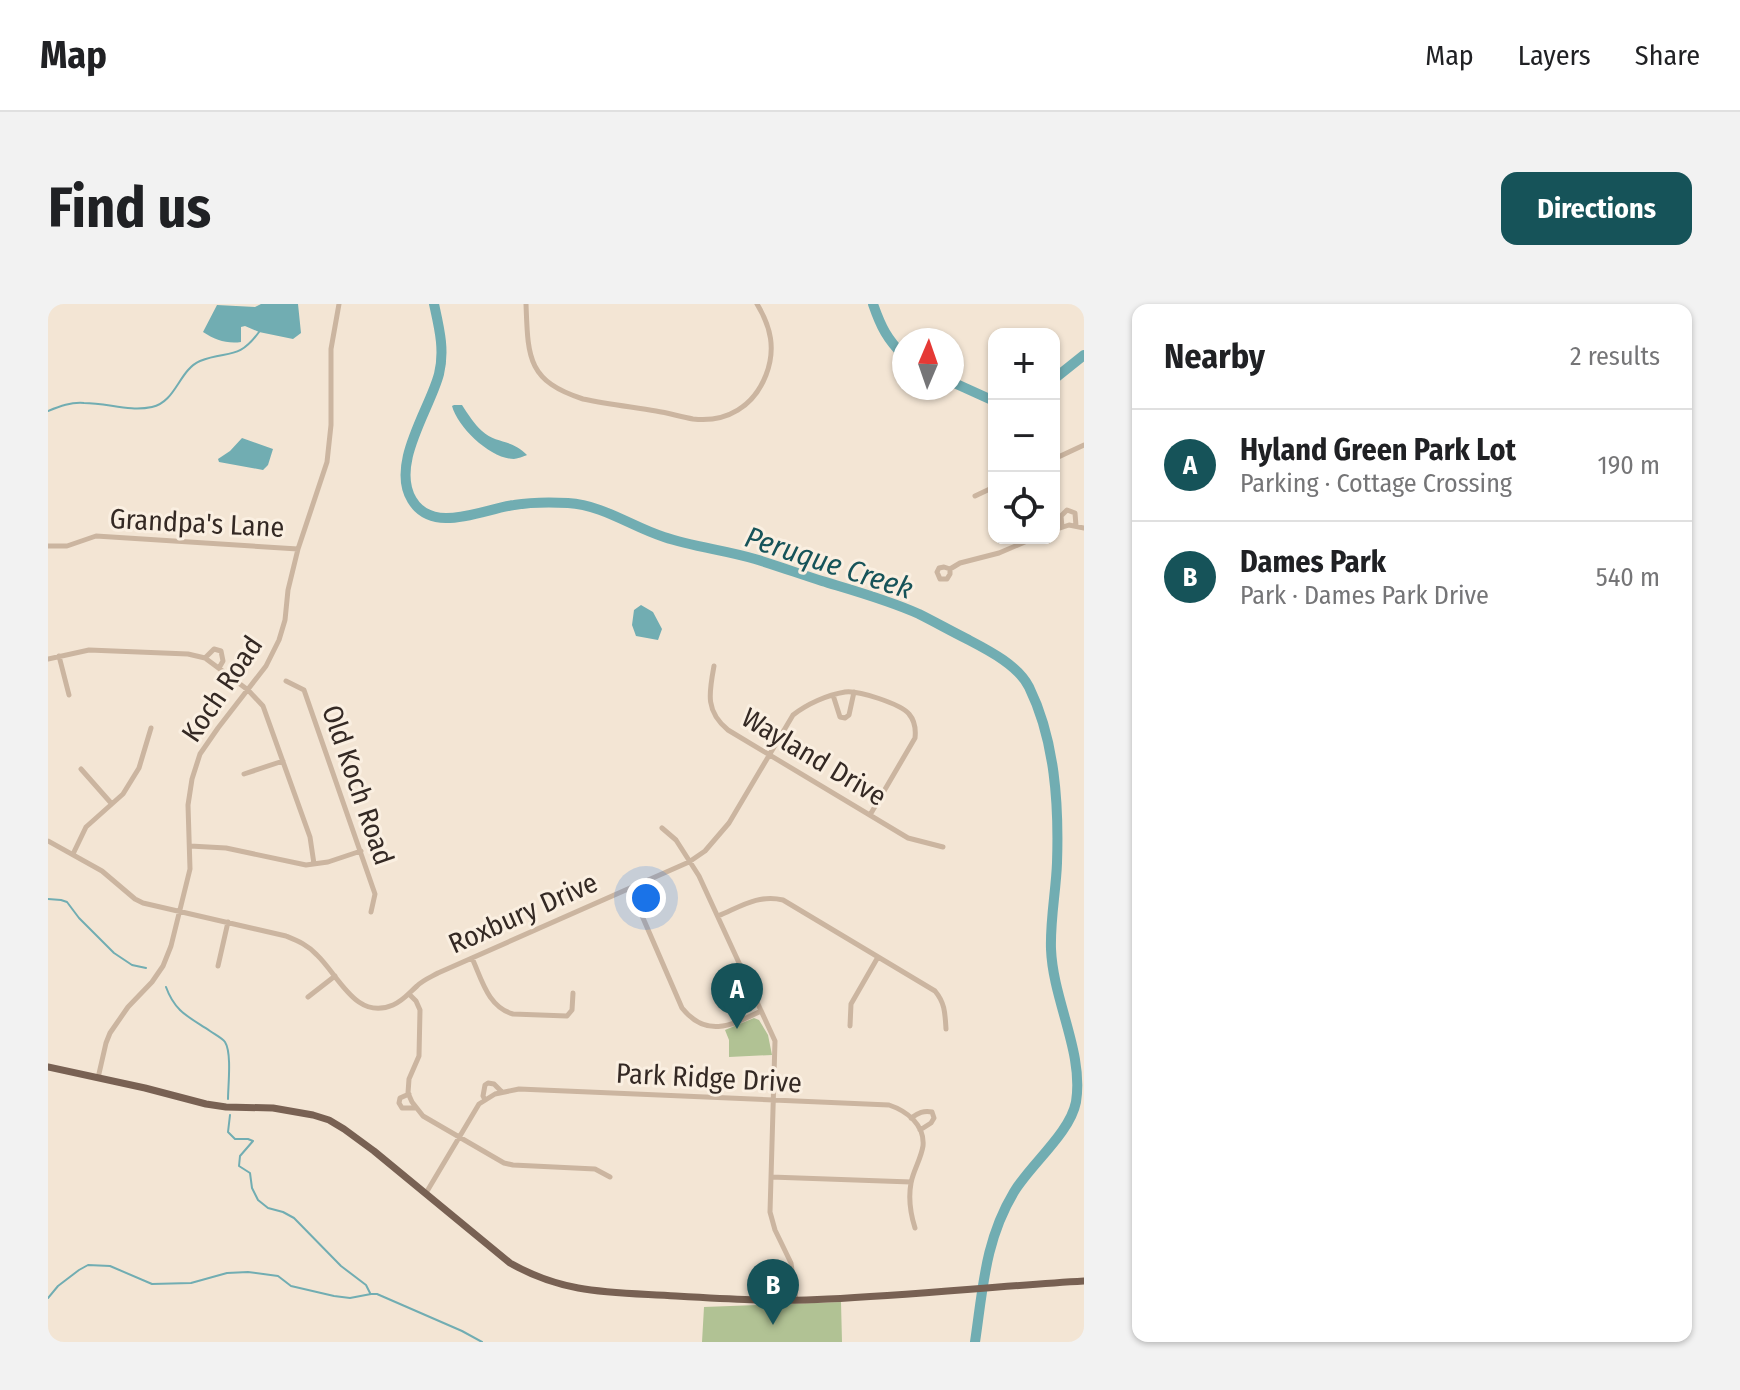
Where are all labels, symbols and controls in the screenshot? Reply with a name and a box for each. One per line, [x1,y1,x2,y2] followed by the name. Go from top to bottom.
[40,32,107,78] text: Map
[1425,39,1474,72] text: Map
[1518,39,1591,72] text: Layers
[1635,39,1700,72] text: Share
[1501,172,1692,245] button: Directions
[48,175,211,242] text: Find us
[892,328,964,400] north arrow
[988,328,1060,544] map controls
[988,328,1060,400] button: +
[1164,336,1265,377] text: Nearby
[1570,341,1660,372] text: 2 results
[988,400,1060,472] button: −
[1240,432,1516,468] text: Hyland Green Park Lot
[1183,450,1197,481] text: A
[1598,450,1660,481] text: 190 m
[1240,468,1512,499] text: Parking · Cottage Crossing
[988,472,1060,544] button: locate
[109,502,285,544] street label: Grandpa's Lane
[741,519,918,607] water label: Peruque Creek
[1240,544,1386,580] text: Dames Park
[1183,562,1197,593] text: B
[1596,562,1660,593] text: 540 m
[1240,580,1489,611] text: Park · Dames Park Drive
[175,630,269,748] street label: Koch Road
[315,701,401,869] street label: Old Koch Road
[736,701,892,813] street label: Wayland Drive
[444,866,602,960] street label: Roxbury Drive
[626,878,666,918] your location
[711,963,763,1029] pin: A
[615,1057,803,1099] street label: Park Ridge Drive
[747,1259,799,1325] pin: B

